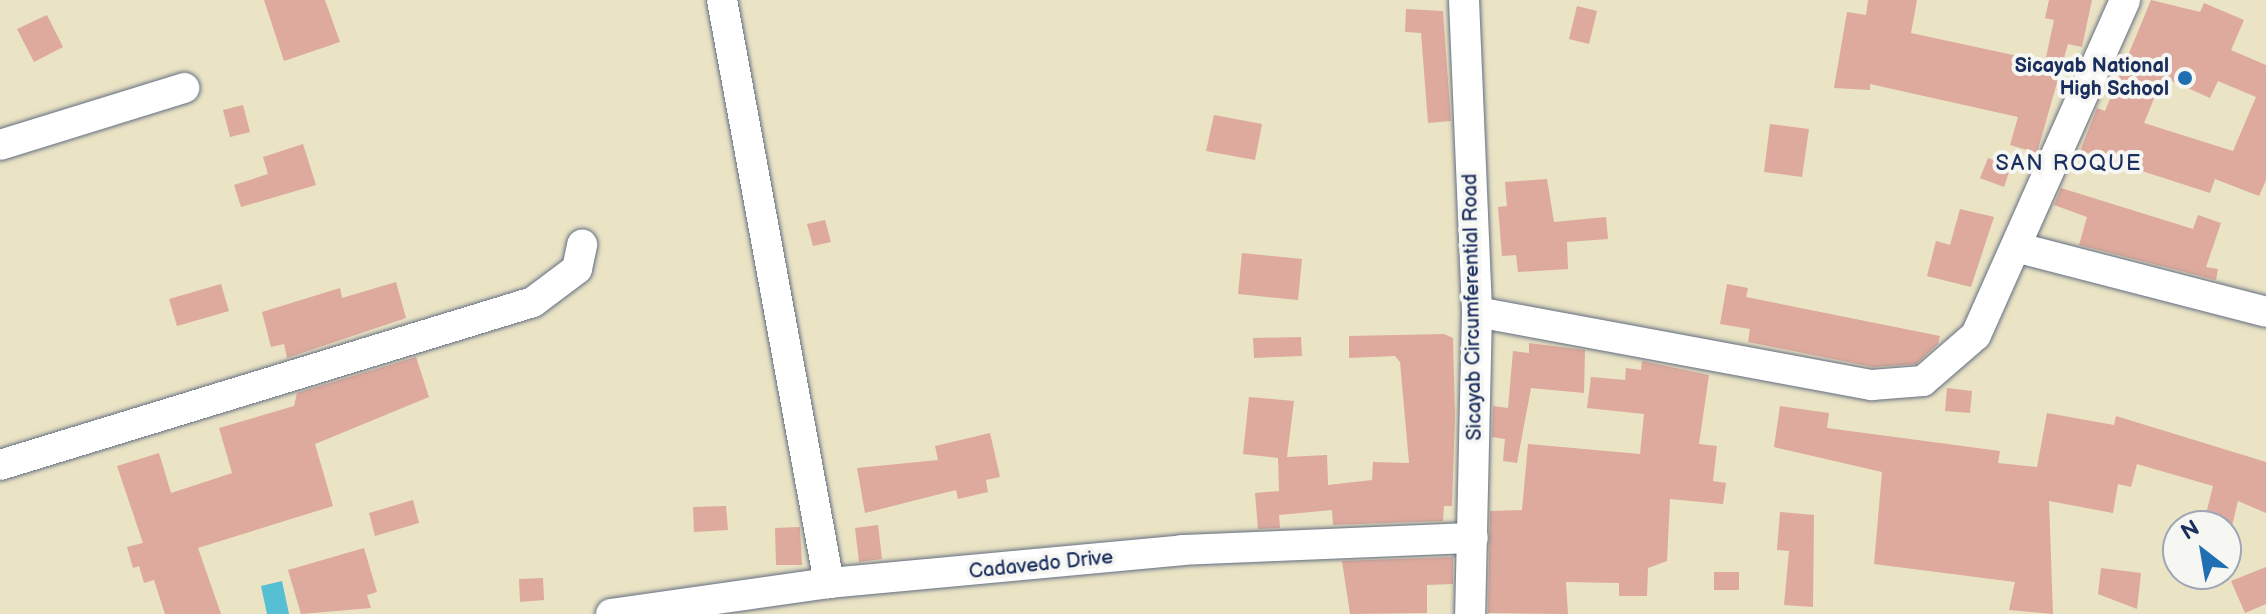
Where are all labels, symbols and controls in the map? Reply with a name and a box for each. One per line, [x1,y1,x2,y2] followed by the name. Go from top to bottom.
[2015,54,2169,101] place label: Sicayab National High School
[2176,69,2194,87] marker: Sicayab National High School
[1995,151,2143,177] district label: SAN ROQUE
[1459,173,1487,441] street label: Sicayab Circumferential Road
[2162,510,2242,590] north arrow
[2176,515,2204,547] text: N
[968,545,1114,585] street label: Cadavedo Drive

